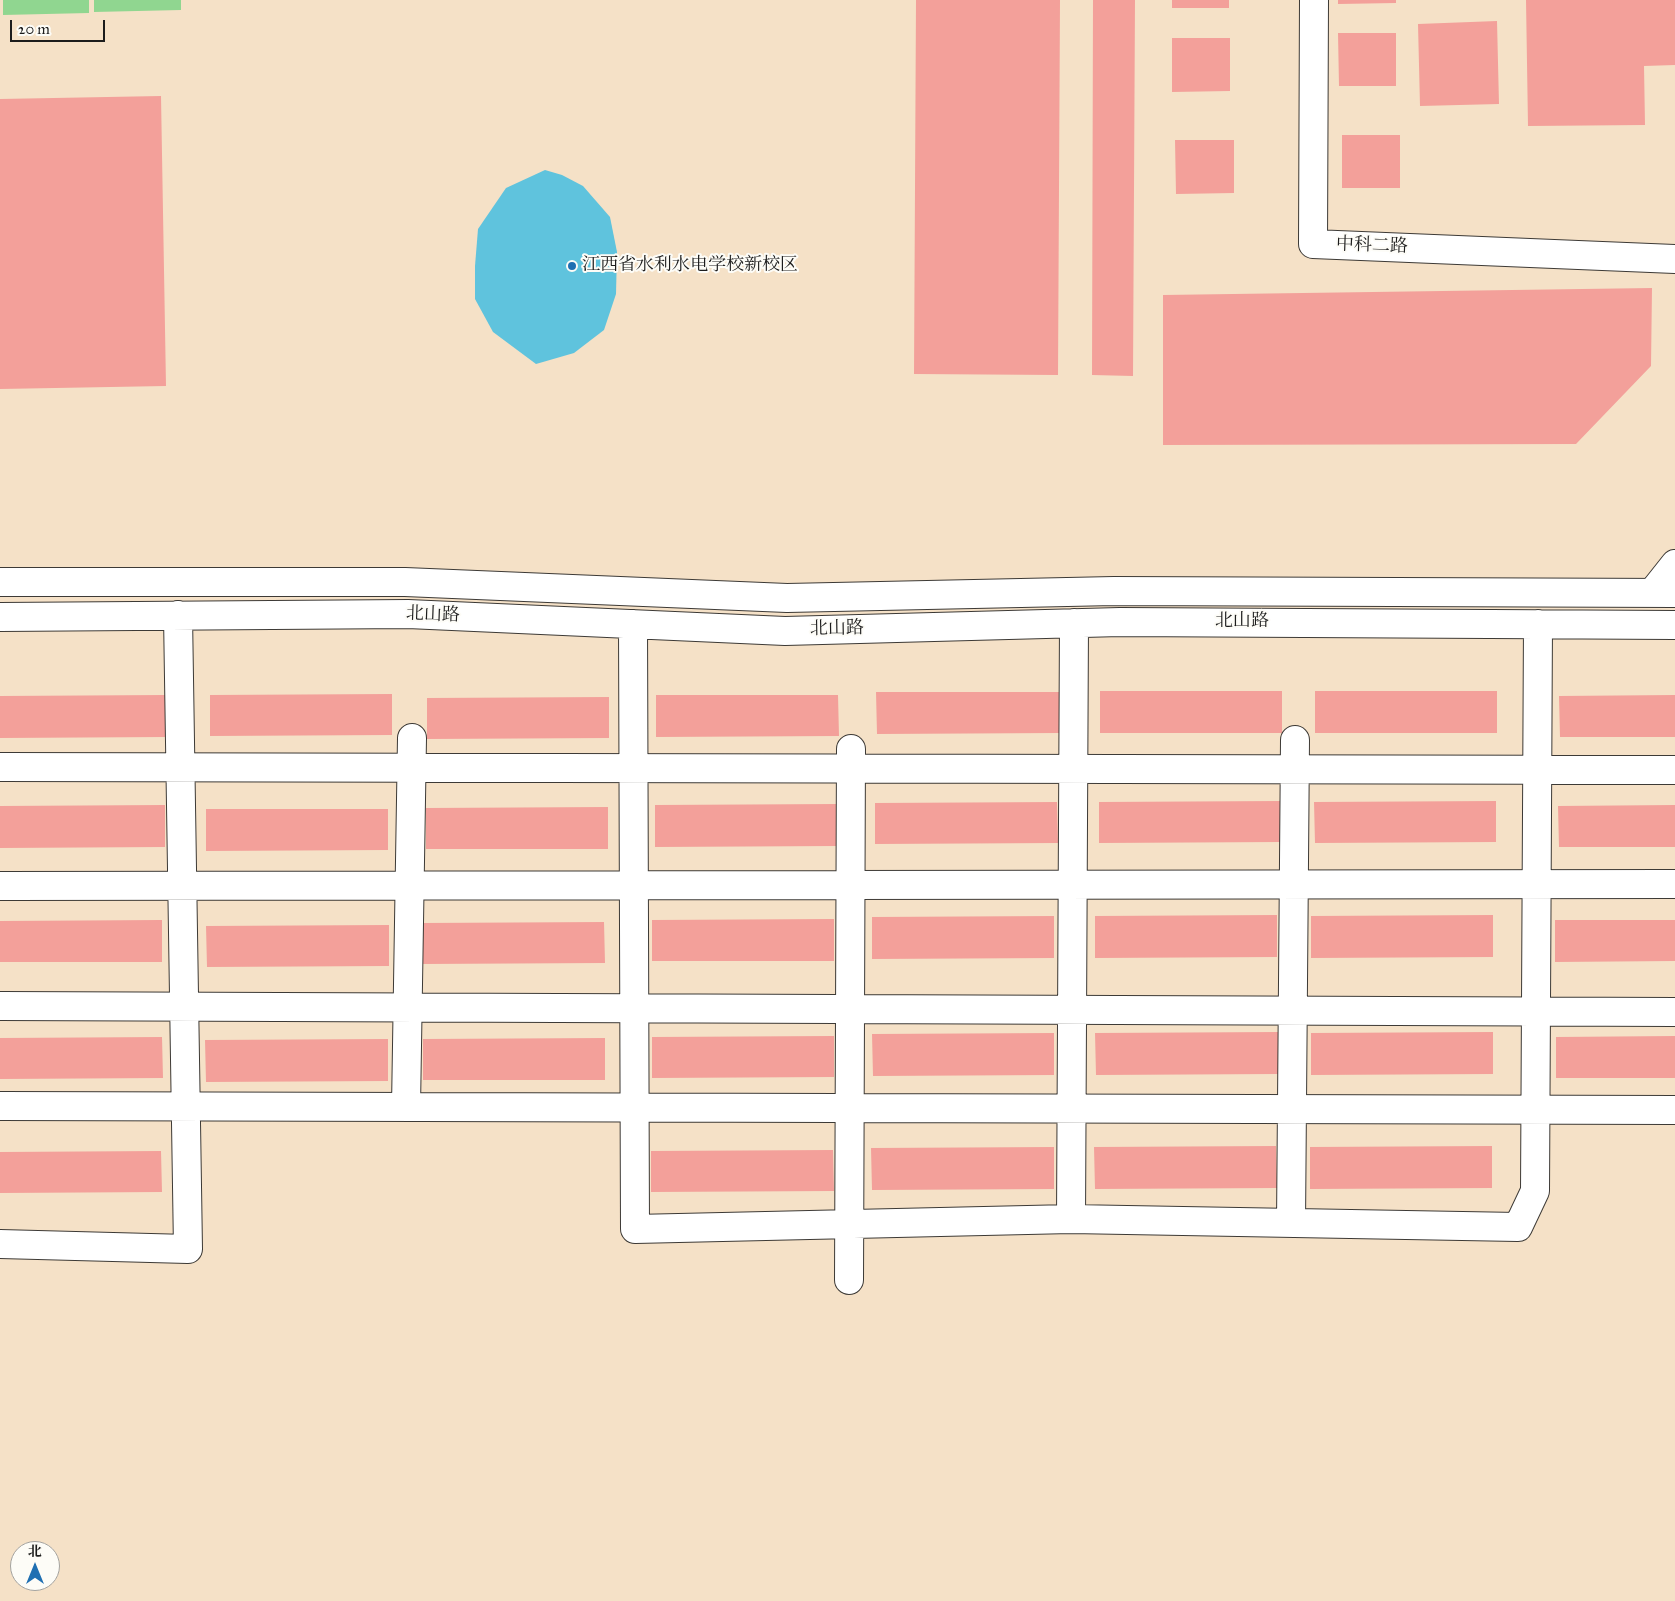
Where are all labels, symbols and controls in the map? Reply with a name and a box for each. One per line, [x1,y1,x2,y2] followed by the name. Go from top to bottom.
[12,10,108,42] scale bar
[18,20,50,38] text: 20 m
[1336,234,1408,258] street label: 中科二路
[582,255,798,277] place label: 江西省水利水电学校新校区
[566,260,578,272] marker: 江西省水利水电学校新校区
[406,603,460,627] street label: 北山路
[1215,611,1269,633] street label: 北山路
[810,618,864,640] street label: 北山路
[10,1541,60,1591] north arrow
[28,1543,42,1560] text: 北

